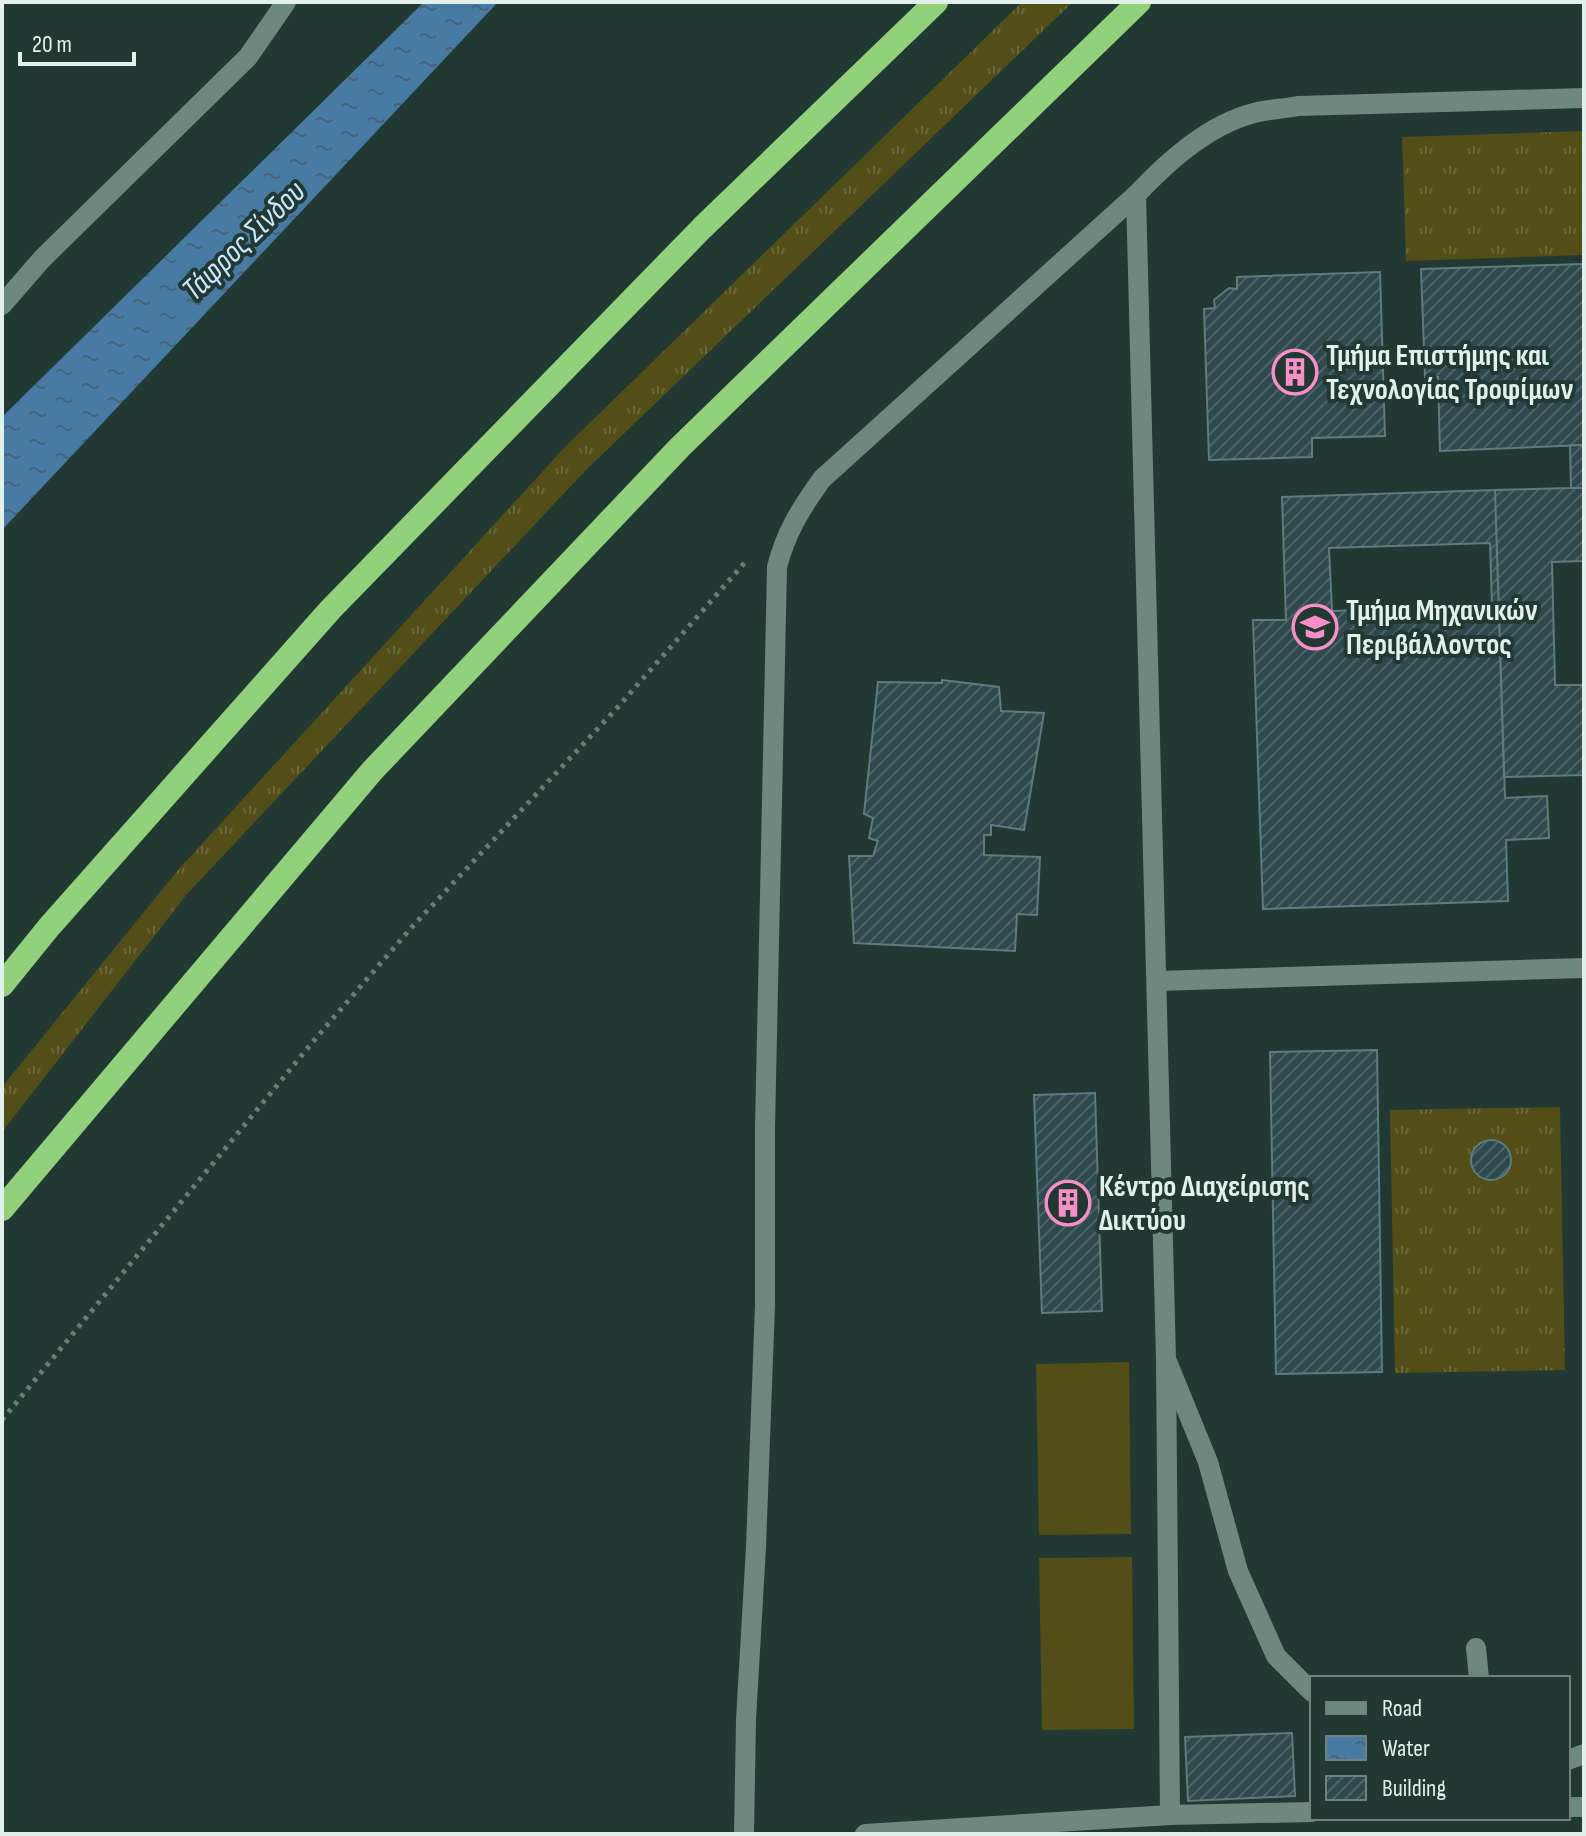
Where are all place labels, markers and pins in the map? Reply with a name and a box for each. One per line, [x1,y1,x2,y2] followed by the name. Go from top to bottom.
[1326,338,1573,408] place label: Τμήμα Επιστήμης και Τεχνολογίας Τροφίμων
[1271,348,1319,396] building icon: Τμήμα Επιστήμης και Τεχνολογίας Τροφίμων
[1346,593,1538,663] place label: Τμήμα Μηχανικών Περιβάλλοντος
[1291,603,1339,651] school or university icon: Τμήμα Μηχανικών Περιβάλλοντος
[1099,1169,1310,1239] place label: Κέντρο Διαχείρισης Δικτύου
[1044,1179,1092,1227] building icon: Κέντρο Διαχείρισης Δικτύου

